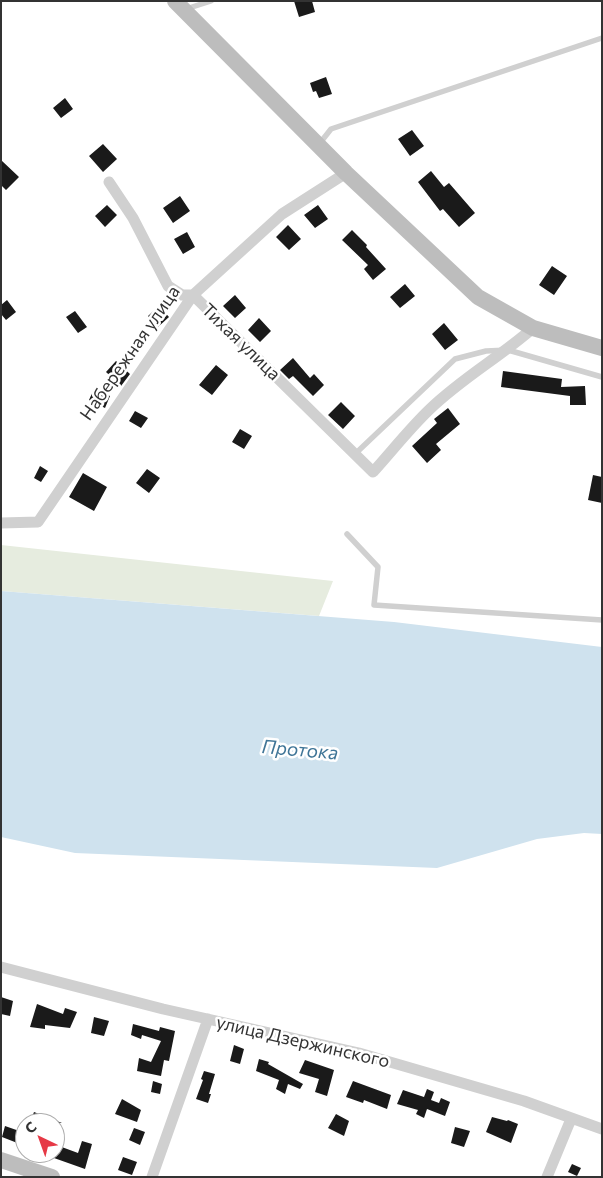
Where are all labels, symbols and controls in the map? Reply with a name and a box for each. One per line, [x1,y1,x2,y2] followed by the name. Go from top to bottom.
[75,282,185,424] street label: Набережная улица
[197,299,285,385] street label: Тихая улица
[261,735,339,765] water label: Протока
[214,1012,392,1072] street label: улица Дзержинского
[15,1113,65,1163] north arrow
[21,1118,40,1137] text: С

